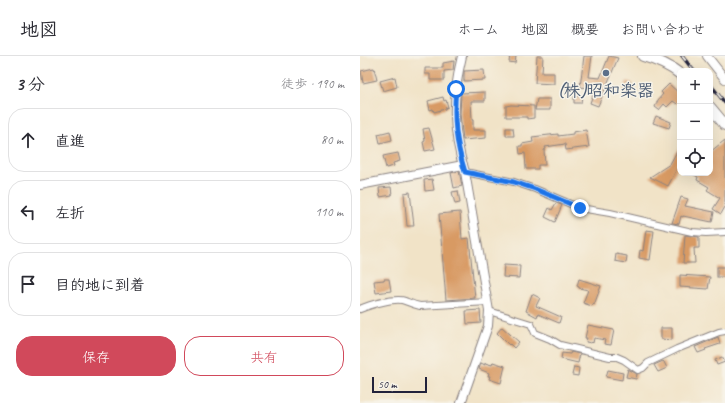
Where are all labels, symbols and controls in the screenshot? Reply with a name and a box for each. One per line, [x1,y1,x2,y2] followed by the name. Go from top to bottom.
[20,18,58,42] text: 地図
[458,21,499,38] text: ホーム
[521,21,549,38] text: 地図
[571,21,599,38] text: 概要
[621,21,705,38] text: お問い合わせ
[601,68,611,78] marker: (株)昭和楽器
[677,68,713,176] map controls
[677,68,713,104] button: +
[16,74,45,95] text: 3 分
[281,76,344,92] text: 徒歩 · 190 m
[447,80,465,98] route start
[558,80,654,101] place label: (株)昭和楽器
[677,104,713,140] button: −
[17,129,39,151] icon: ahead
[55,132,85,151] text: 直進
[321,132,343,148] text: 80 m
[677,140,713,176] button: locate
[571,199,589,217] route end
[17,201,39,223] icon: left
[55,204,85,223] text: 左折
[315,204,343,220] text: 110 m
[17,273,39,295] icon: arrive
[55,276,145,295] text: 目的地に到着
[16,336,176,376] button: 保存
[184,336,344,376] button: 共有
[372,375,427,394] scale bar
[378,377,397,391] text: 50 m

